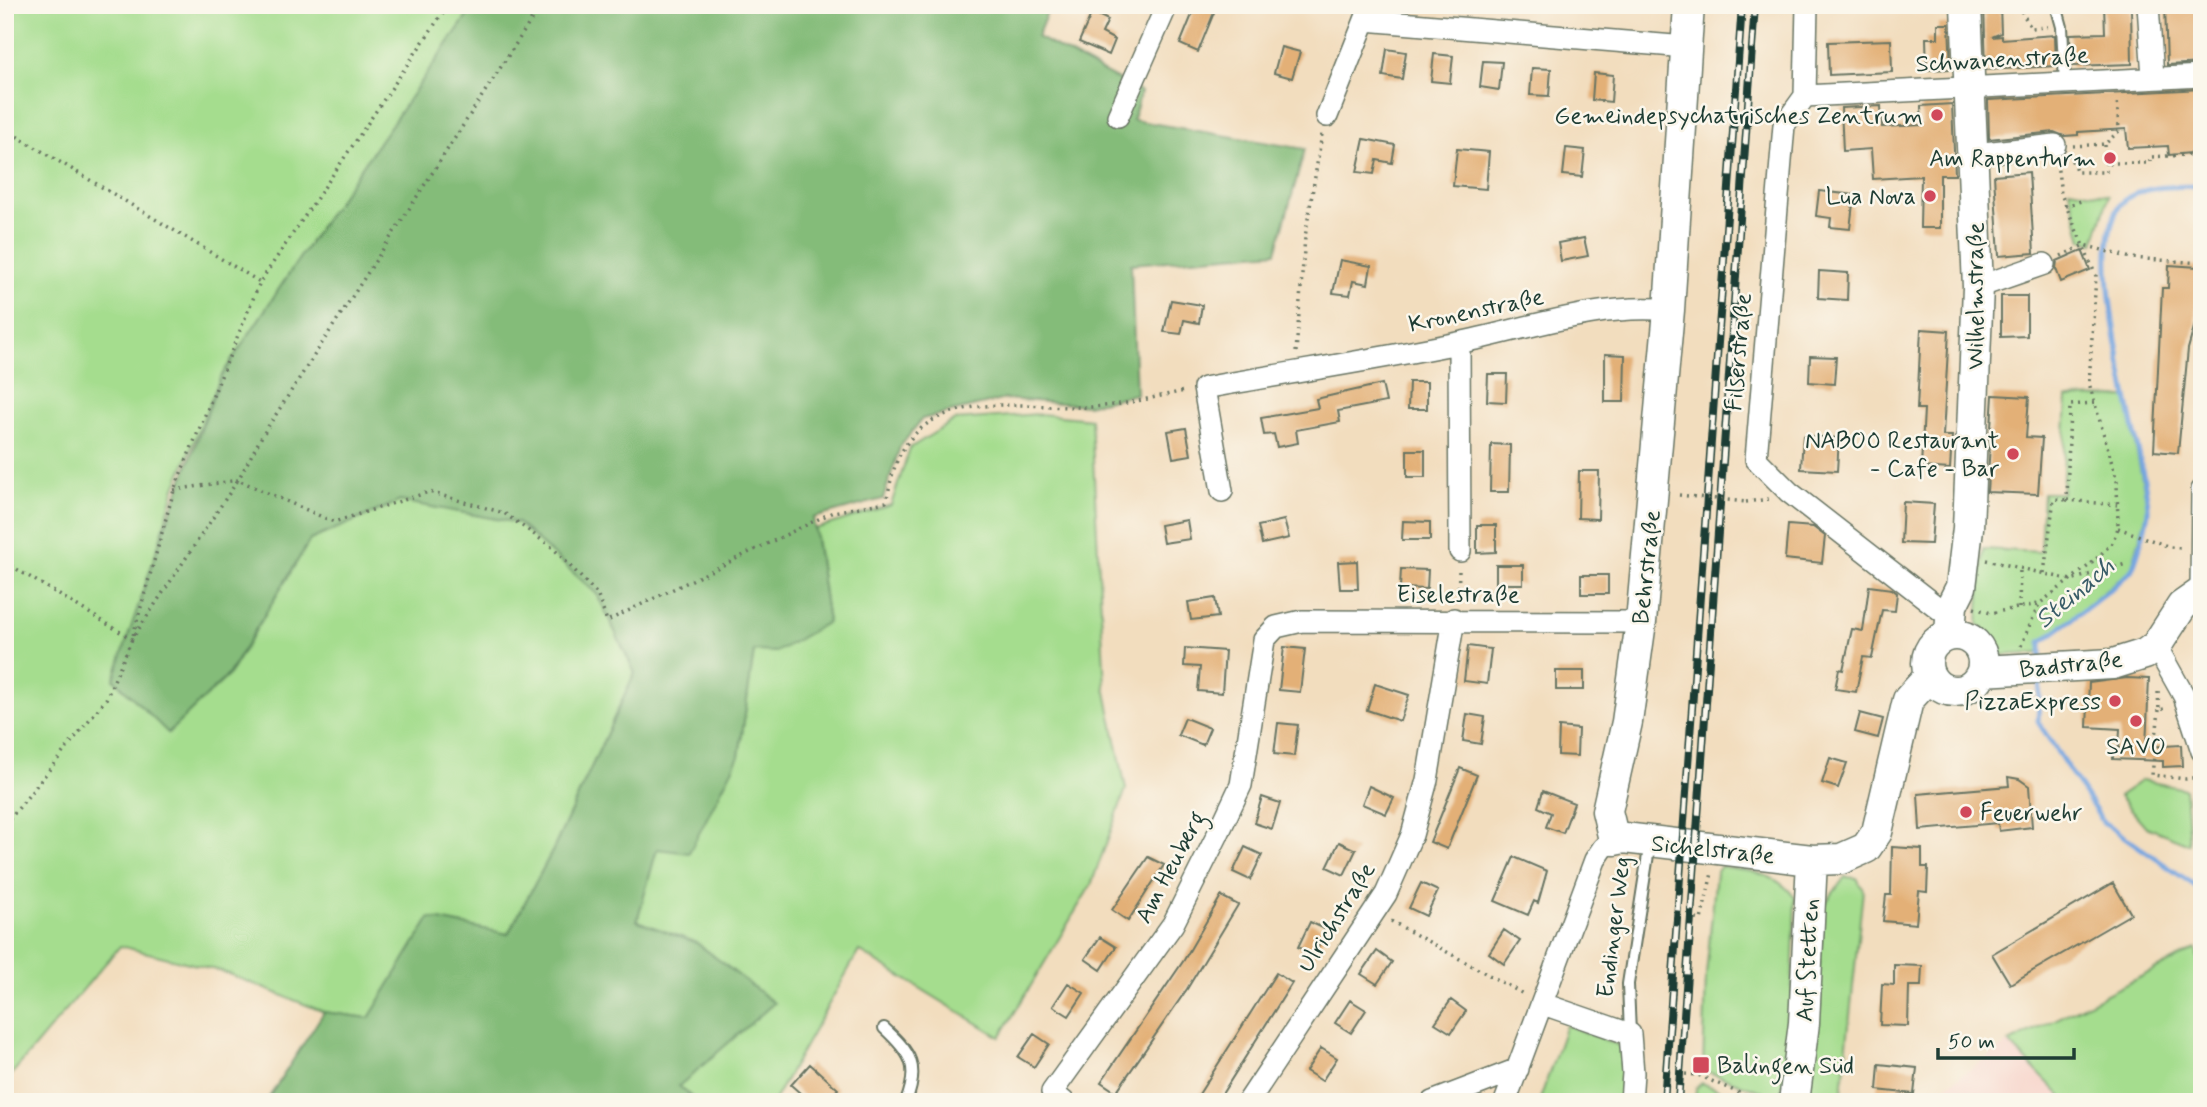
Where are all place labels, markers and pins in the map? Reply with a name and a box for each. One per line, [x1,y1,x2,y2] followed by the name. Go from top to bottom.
[1554,101,1923,132] place label: Gemeindepsychatrisches Zentrum
[1929,107,1945,123] marker: Gemeindepsychatrisches Zentrum
[1929,144,2096,175] place label: Am Rappenturm
[2102,150,2118,166] marker: Am Rappenturm
[1826,182,1916,213] place label: Lua Nova
[1922,188,1938,204] marker: Lua Nova
[1805,426,1999,485] place label: NABOO Restaurant - Cafe - Bar
[2005,446,2021,462] marker: NABOO Restaurant - Cafe - Bar
[1965,687,2101,718] place label: PizzaExpress
[2107,693,2123,709] marker: PizzaExpress
[2128,713,2144,729] marker: SAVO
[2106,732,2166,763] place label: SAVO
[1980,798,2083,829] place label: Feuerwehr
[1958,804,1974,820] marker: Feuerwehr
[1717,1051,1854,1085] place label: Balingen Süd
[1691,1055,1711,1075] marker: Balingen Süd

